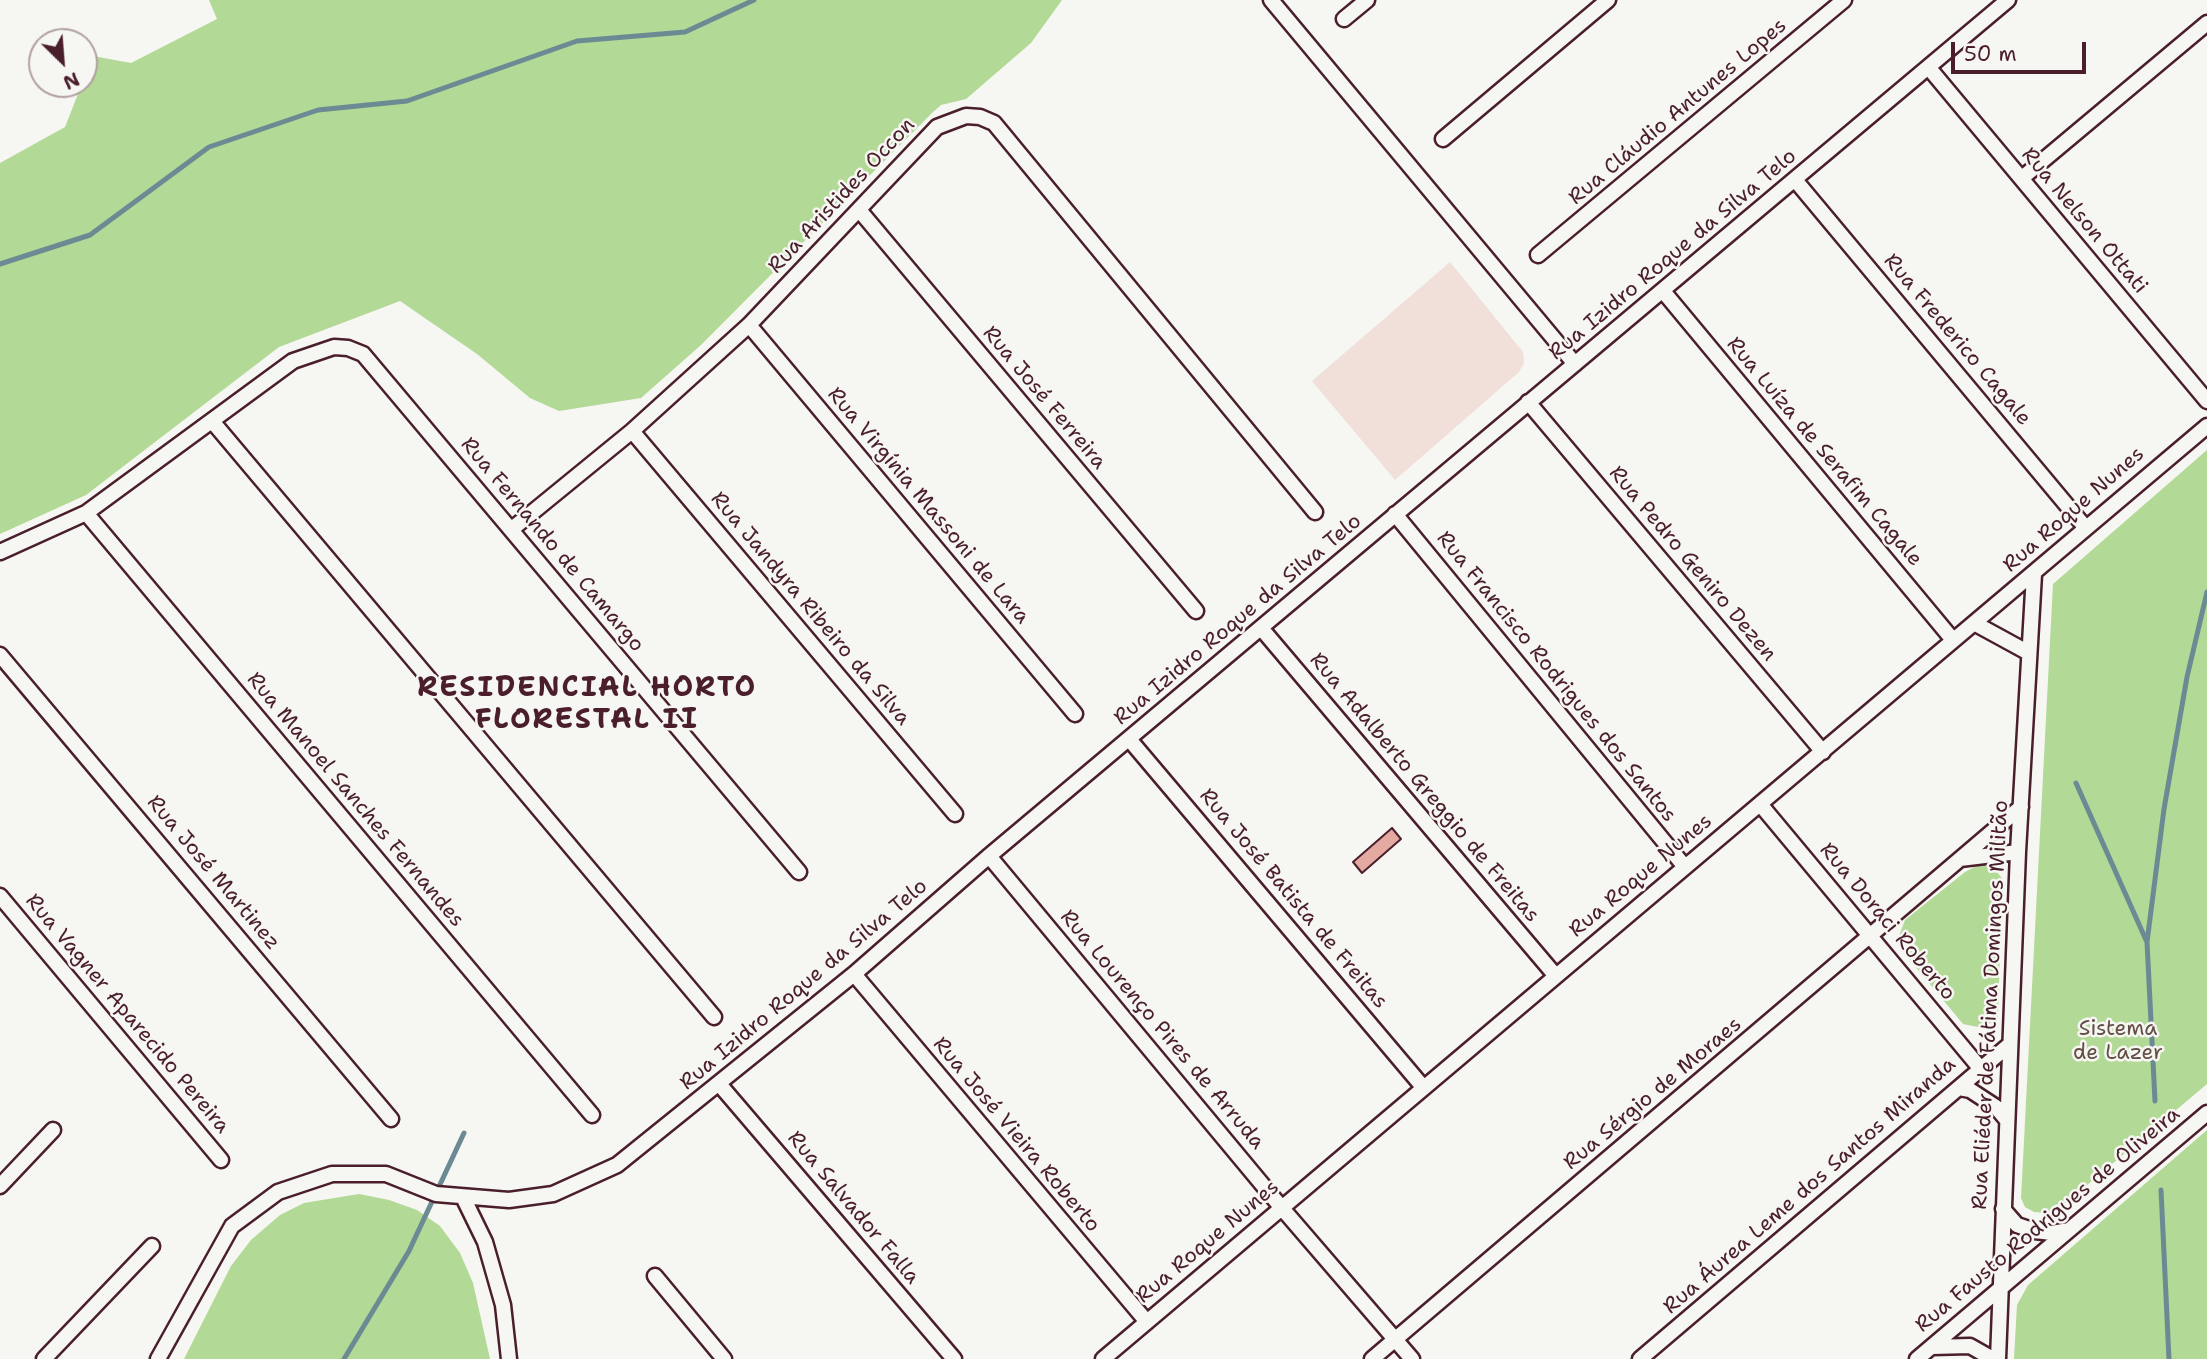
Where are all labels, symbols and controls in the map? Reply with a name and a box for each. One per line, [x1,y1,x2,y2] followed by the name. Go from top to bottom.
[1564,13,1792,211] street label: Rua Cláudio Antunes Lopes
[28,28,98,98] north arrow
[1955,28,2090,72] scale bar
[1964,40,2017,68] text: 50 m
[59,66,83,95] text: N
[763,113,921,279] street label: Rua Aristides Occon
[2016,143,2152,299] street label: Rua Nelson Ottati
[1544,144,1802,366] street label: Rua Izidro Roque da Silva Telo
[1878,249,2036,431] street label: Rua Frederico Cagale
[977,321,1111,475] street label: Rua José Ferreira
[1721,332,1927,572] street label: Rua Luíza de Serafim Cagale
[822,383,1034,629] street label: Rua Virgínia Massoni de Lara
[455,433,649,657] street label: Rua Fernando de Camargo
[1998,442,2150,578] street label: Rua Roque Nunes
[1603,461,1781,667] street label: Rua Pedro Geniro Dezen
[705,487,915,731] street label: Rua Jandyra Ribeiro da Silva
[1109,509,1367,731] street label: Rua Izidro Roque da Silva Telo
[1431,527,1681,827] street label: Rua Francisco Rodrigues dos Santos
[1304,648,1544,928] street label: Rua Adalberto Greggio de Freitas
[241,668,469,932] street label: Rua Manoel Sanches Fernandes
[419,672,755,738] district label: RESIDENCIAL HORTO FLORESTAL II
[1194,784,1392,1014] street label: Rua José Batista de Freitas
[141,791,285,955] street label: Rua José Martinez
[1968,800,2014,1210] street label: Rua Eliéder de Fátima Domingos Militão
[1564,809,1718,943] street label: Rua Roque Nunes
[1814,838,1960,1006] street label: Rua Doraci Roberto
[675,874,933,1096] street label: Rua Izidro Roque da Silva Telo
[19,889,235,1139] street label: Rua Vagner Aparecido Pereira
[1054,905,1270,1155] street label: Rua Lourenço Pires de Arruda
[1559,1012,1747,1176] street label: Rua Sérgio de Moraes
[2073,1017,2163,1067] park label: Sistema de Lazer
[927,1032,1105,1238] street label: Rua José Vieira Roberto
[1659,1052,1961,1320] street label: Rua Áurea Leme dos Santos Miranda
[1911,1102,2185,1338] street label: Rua Fausto Rodrigues de Oliveira
[782,1126,924,1290] street label: Rua Salvador Falla
[1131,1175,1285,1309] street label: Rua Roque Nunes

